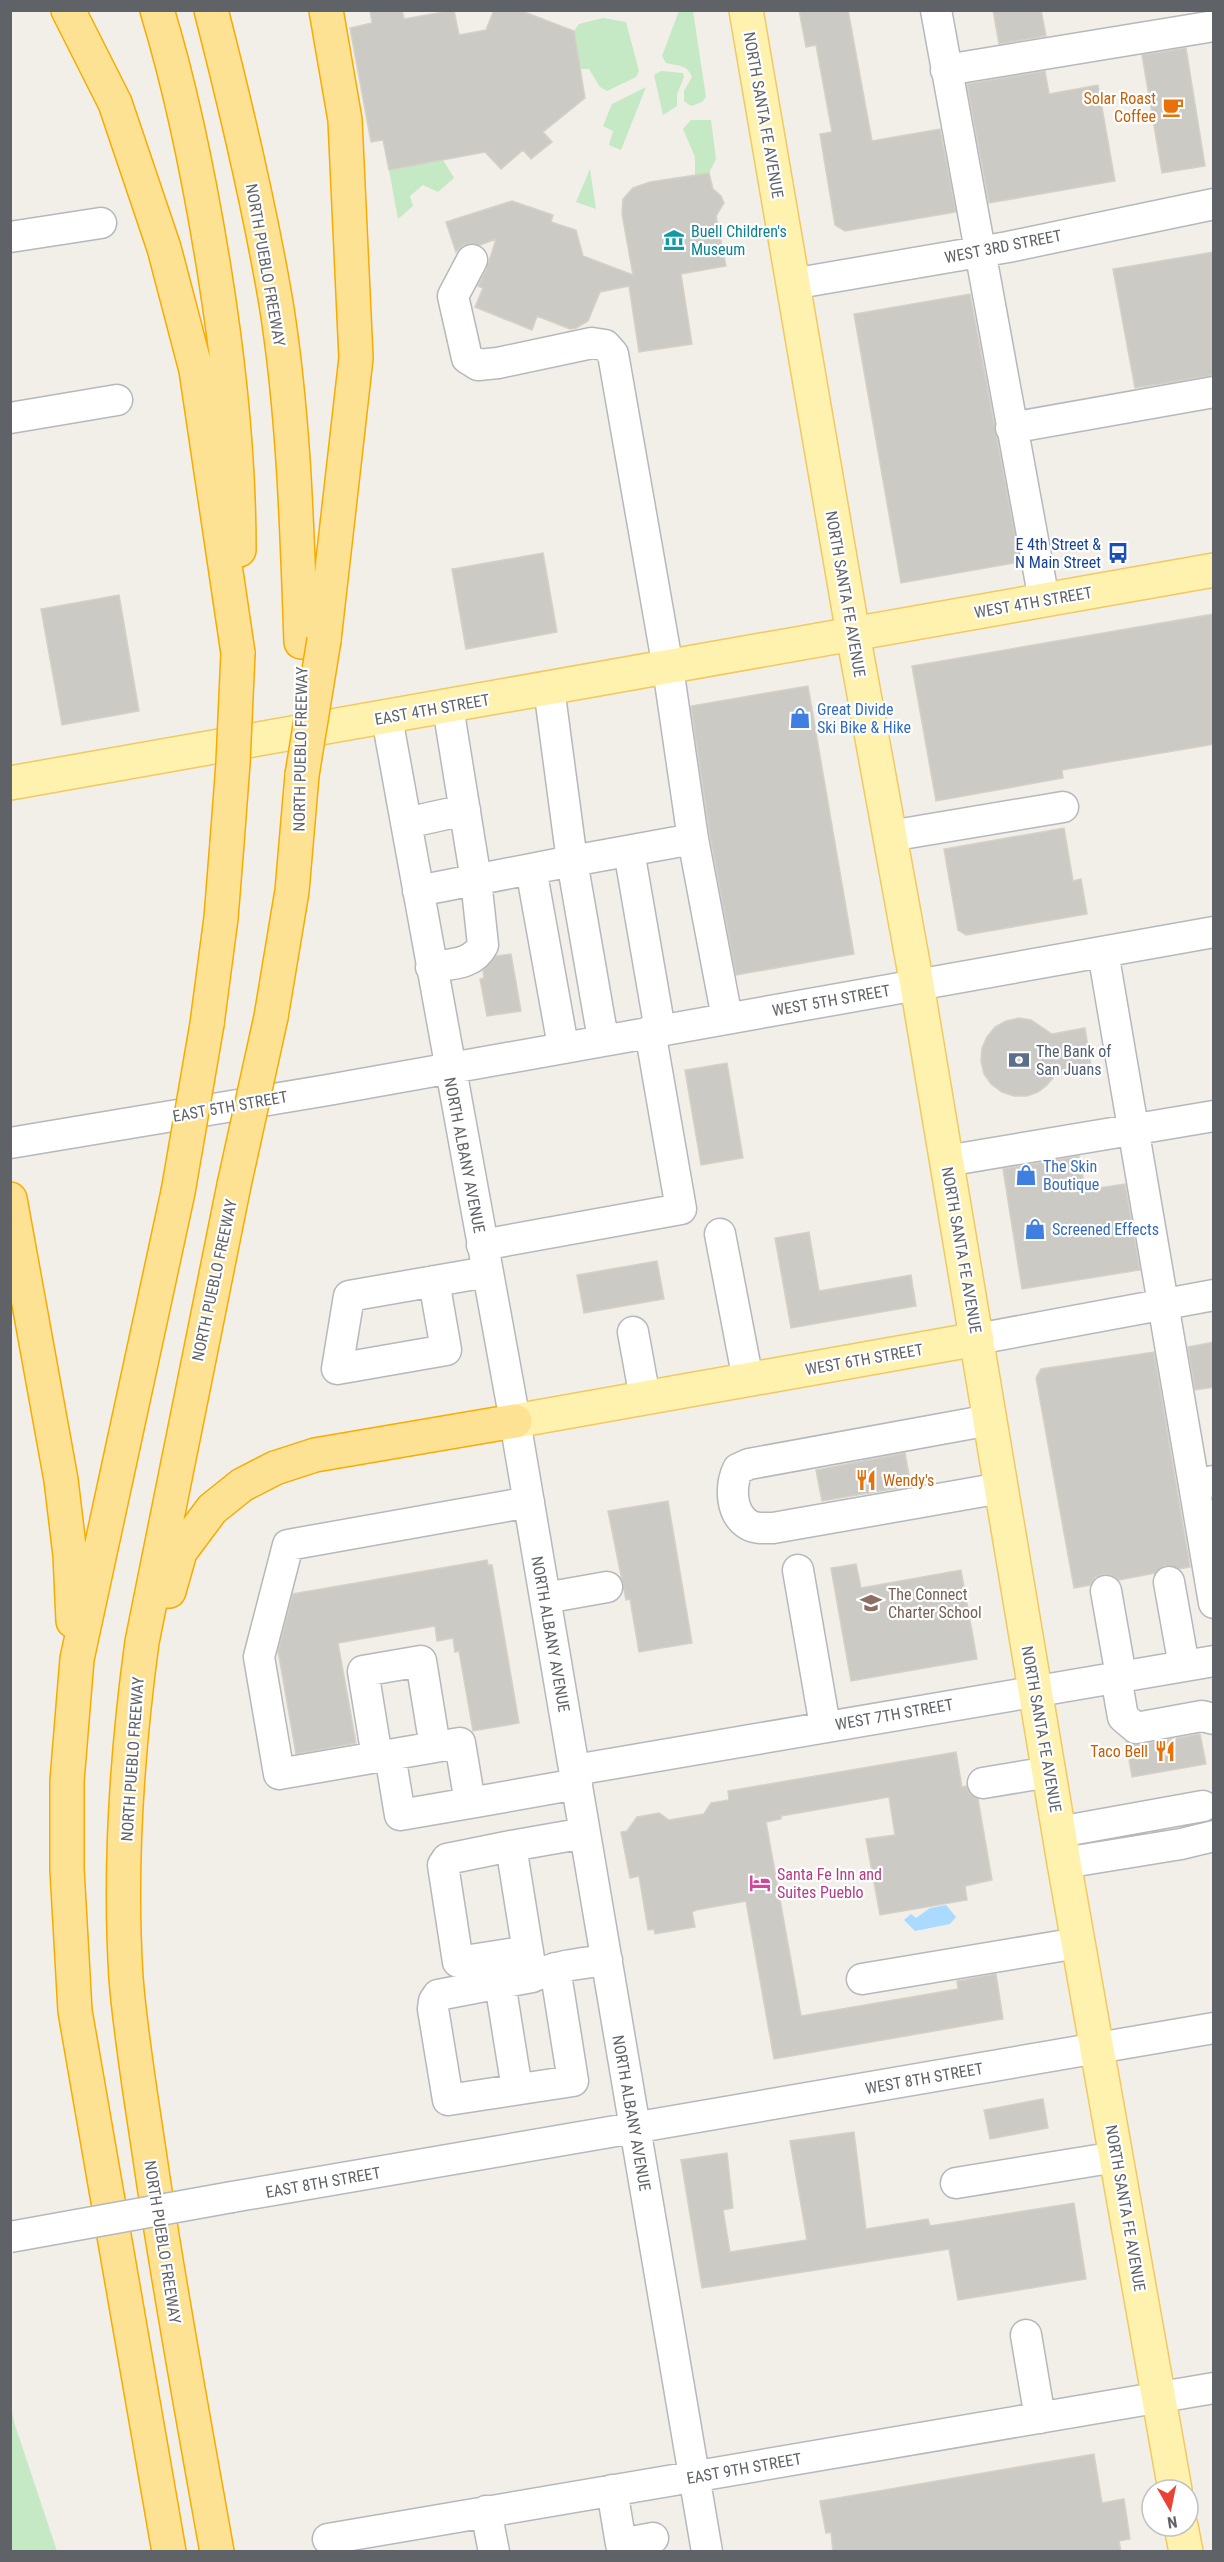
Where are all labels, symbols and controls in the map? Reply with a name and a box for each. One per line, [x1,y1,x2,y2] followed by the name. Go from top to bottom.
[739,30,788,200] street label: NORTH SANTA FE AVENUE
[1084,89,1156,126] place label: Solar Roast Coffee
[1161,95,1185,119] cafe icon: Solar Roast Coffee
[242,182,289,349] street label: NORTH PUEBLO FREEWAY
[691,222,787,259] place label: Buell Children's Museum
[943,226,1063,267] street label: WEST 3RD STREET
[662,228,686,252] museum icon: Buell Children's Museum
[821,509,870,679] street label: NORTH SANTA FE AVENUE
[1015,535,1101,572] place label: E 4th Street & N Main Street
[1106,541,1130,565] bus stop icon: E 4th Street & N Main Street
[973,583,1094,622] street label: WEST 4TH STREET
[290,666,311,832] street label: NORTH PUEBLO FREEWAY
[373,690,491,729] street label: EAST 4TH STREET
[817,700,911,737] place label: Great Divide Ski Bike & Hike
[788,706,812,730] shop icon: Great Divide Ski Bike & Hike
[771,981,892,1020] street label: WEST 5TH STREET
[1036,1042,1111,1079] place label: The Bank of San Juans
[1007,1048,1031,1072] bank icon: The Bank of San Juans
[440,1076,489,1235] street label: NORTH ALBANY AVENUE
[171,1087,289,1126] street label: EAST 5TH STREET
[1043,1157,1099,1194] place label: The Skin Boutique
[1014,1163,1038,1187] shop icon: The Skin Boutique
[937,1165,986,1335] street label: NORTH SANTA FE AVENUE
[188,1197,241,1363] street label: NORTH PUEBLO FREEWAY
[1023,1217,1047,1241] shop icon: Screened Effects
[1052,1220,1159,1239] place label: Screened Effects
[804,1340,925,1379] street label: WEST 6TH STREET
[854,1468,878,1492] restaurant icon: Wendy's
[883,1471,934,1490] place label: Wendy's
[527,1555,574,1714] street label: NORTH ALBANY AVENUE
[888,1585,982,1622] place label: The Connect Charter School
[859,1591,883,1615] school or university icon: The Connect Charter School
[1017,1644,1066,1814] street label: NORTH SANTA FE AVENUE
[117,1675,148,1842] street label: NORTH PUEBLO FREEWAY
[834,1695,955,1734] street label: WEST 7TH STREET
[1153,1739,1177,1763] restaurant icon: Taco Bell
[1090,1742,1148,1761] place label: Taco Bell
[777,1865,882,1902] place label: Santa Fe Inn and Suites Pueblo
[748,1871,772,1895] hotel icon: Santa Fe Inn and Suites Pueblo
[608,2034,655,2193] street label: NORTH ALBANY AVENUE
[864,2059,985,2098] street label: WEST 8TH STREET
[1101,2123,1150,2293] street label: NORTH SANTA FE AVENUE
[140,2159,185,2326] street label: NORTH PUEBLO FREEWAY
[264,2163,382,2202] street label: EAST 8TH STREET
[685,2449,803,2488] street label: EAST 9TH STREET
[1140,2478,1200,2538] north arrow
[1166,2512,1179,2532] text: N

